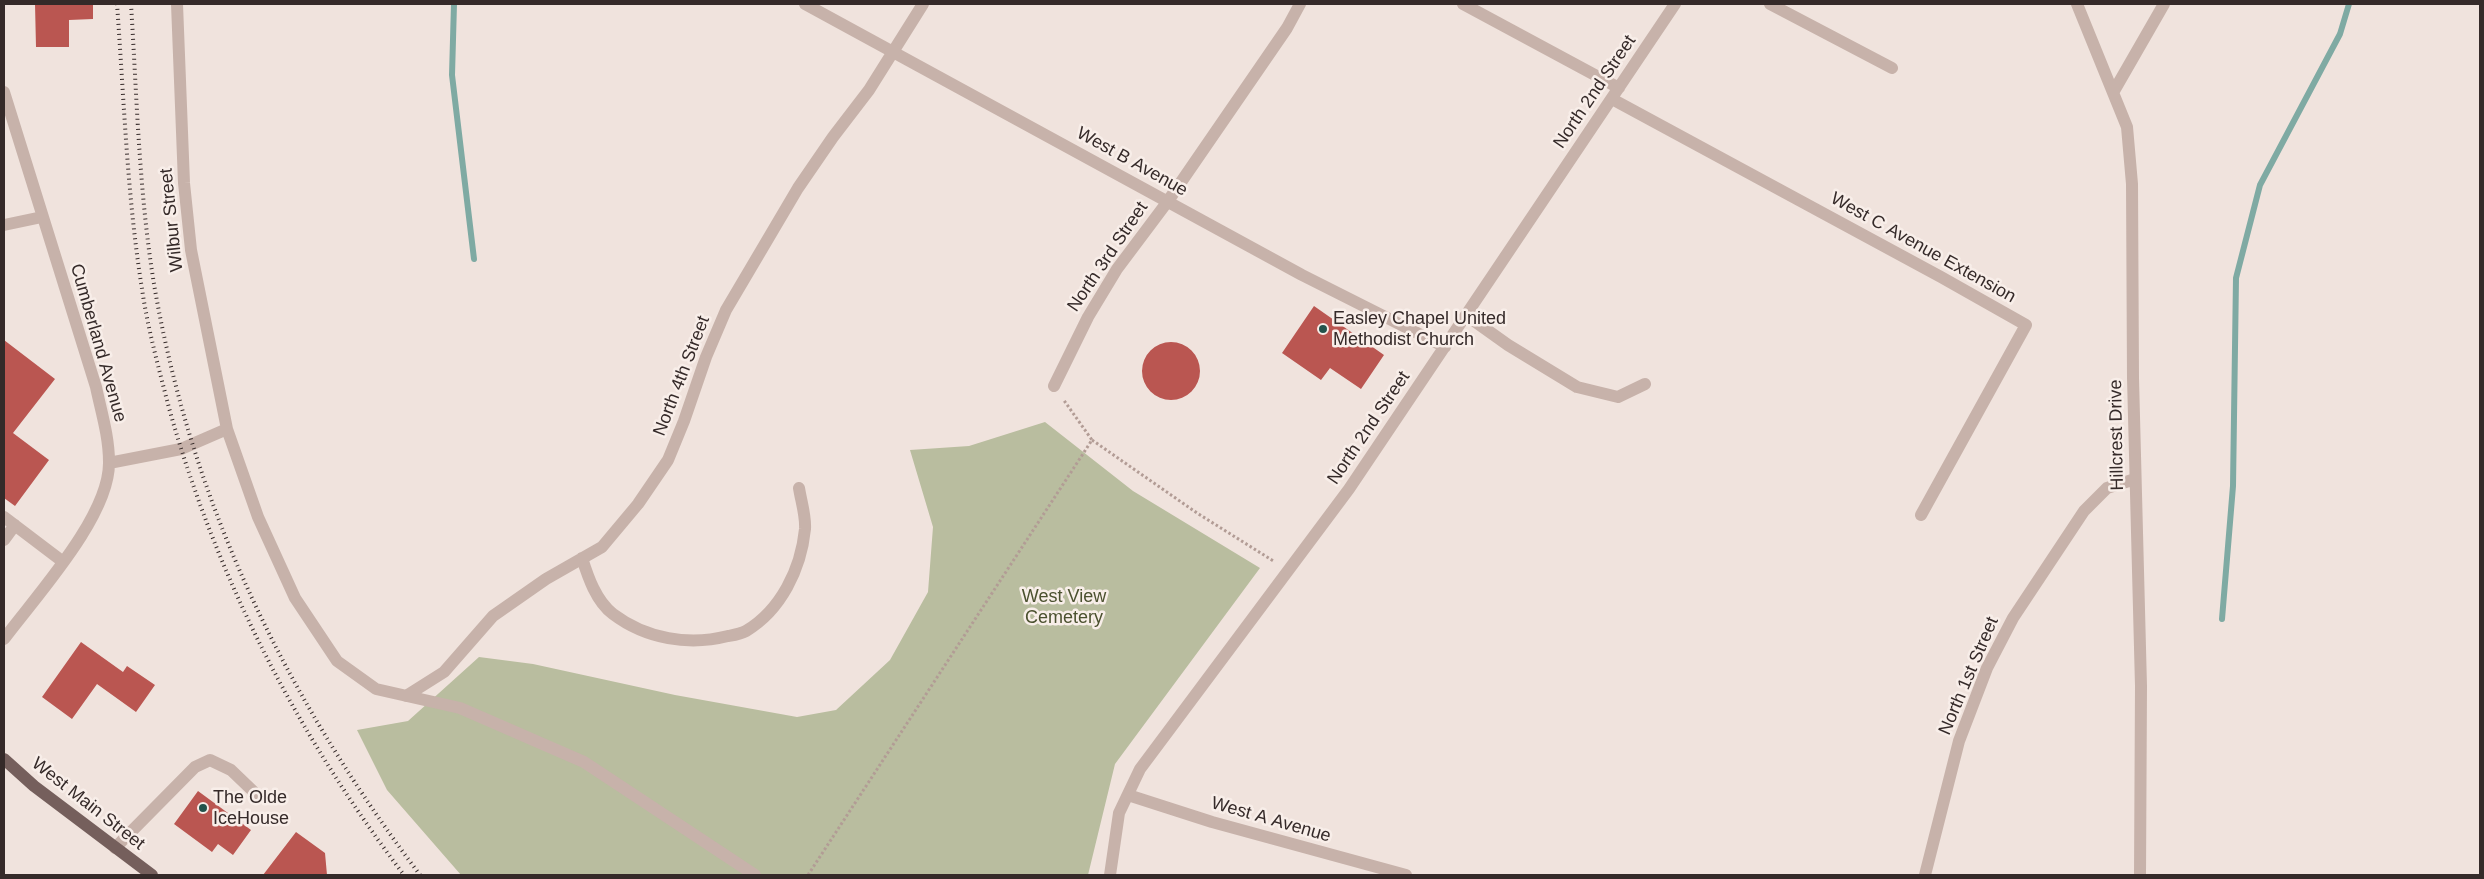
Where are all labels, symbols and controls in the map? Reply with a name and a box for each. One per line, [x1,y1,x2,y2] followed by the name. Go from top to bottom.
[1549,31,1641,153] street label: North 2nd Street
[1073,123,1191,201] street label: West B Avenue
[156,167,188,273] street label: Wilbur Street
[1827,188,2019,308] street label: West C Avenue Extension
[1063,198,1153,316] street label: North 3rd Street
[65,261,131,425] street label: Cumberland Avenue
[1333,308,1506,350] place label: Easley Chapel United Methodist Church
[649,313,715,439] street label: North 4th Street
[1317,323,1329,335] marker: Easley Chapel United Methodist Church
[1323,367,1415,489] street label: North 2nd Street
[2105,379,2129,491] street label: Hillcrest Drive
[1022,586,1106,628] park label: West View Cemetery
[1934,614,2004,738] street label: North 1st Street
[27,753,149,855] street label: West Main Street
[213,787,289,830] place label: The Olde IceHouse
[1209,793,1333,847] street label: West A Avenue
[197,802,209,814] marker: The Olde IceHouse

